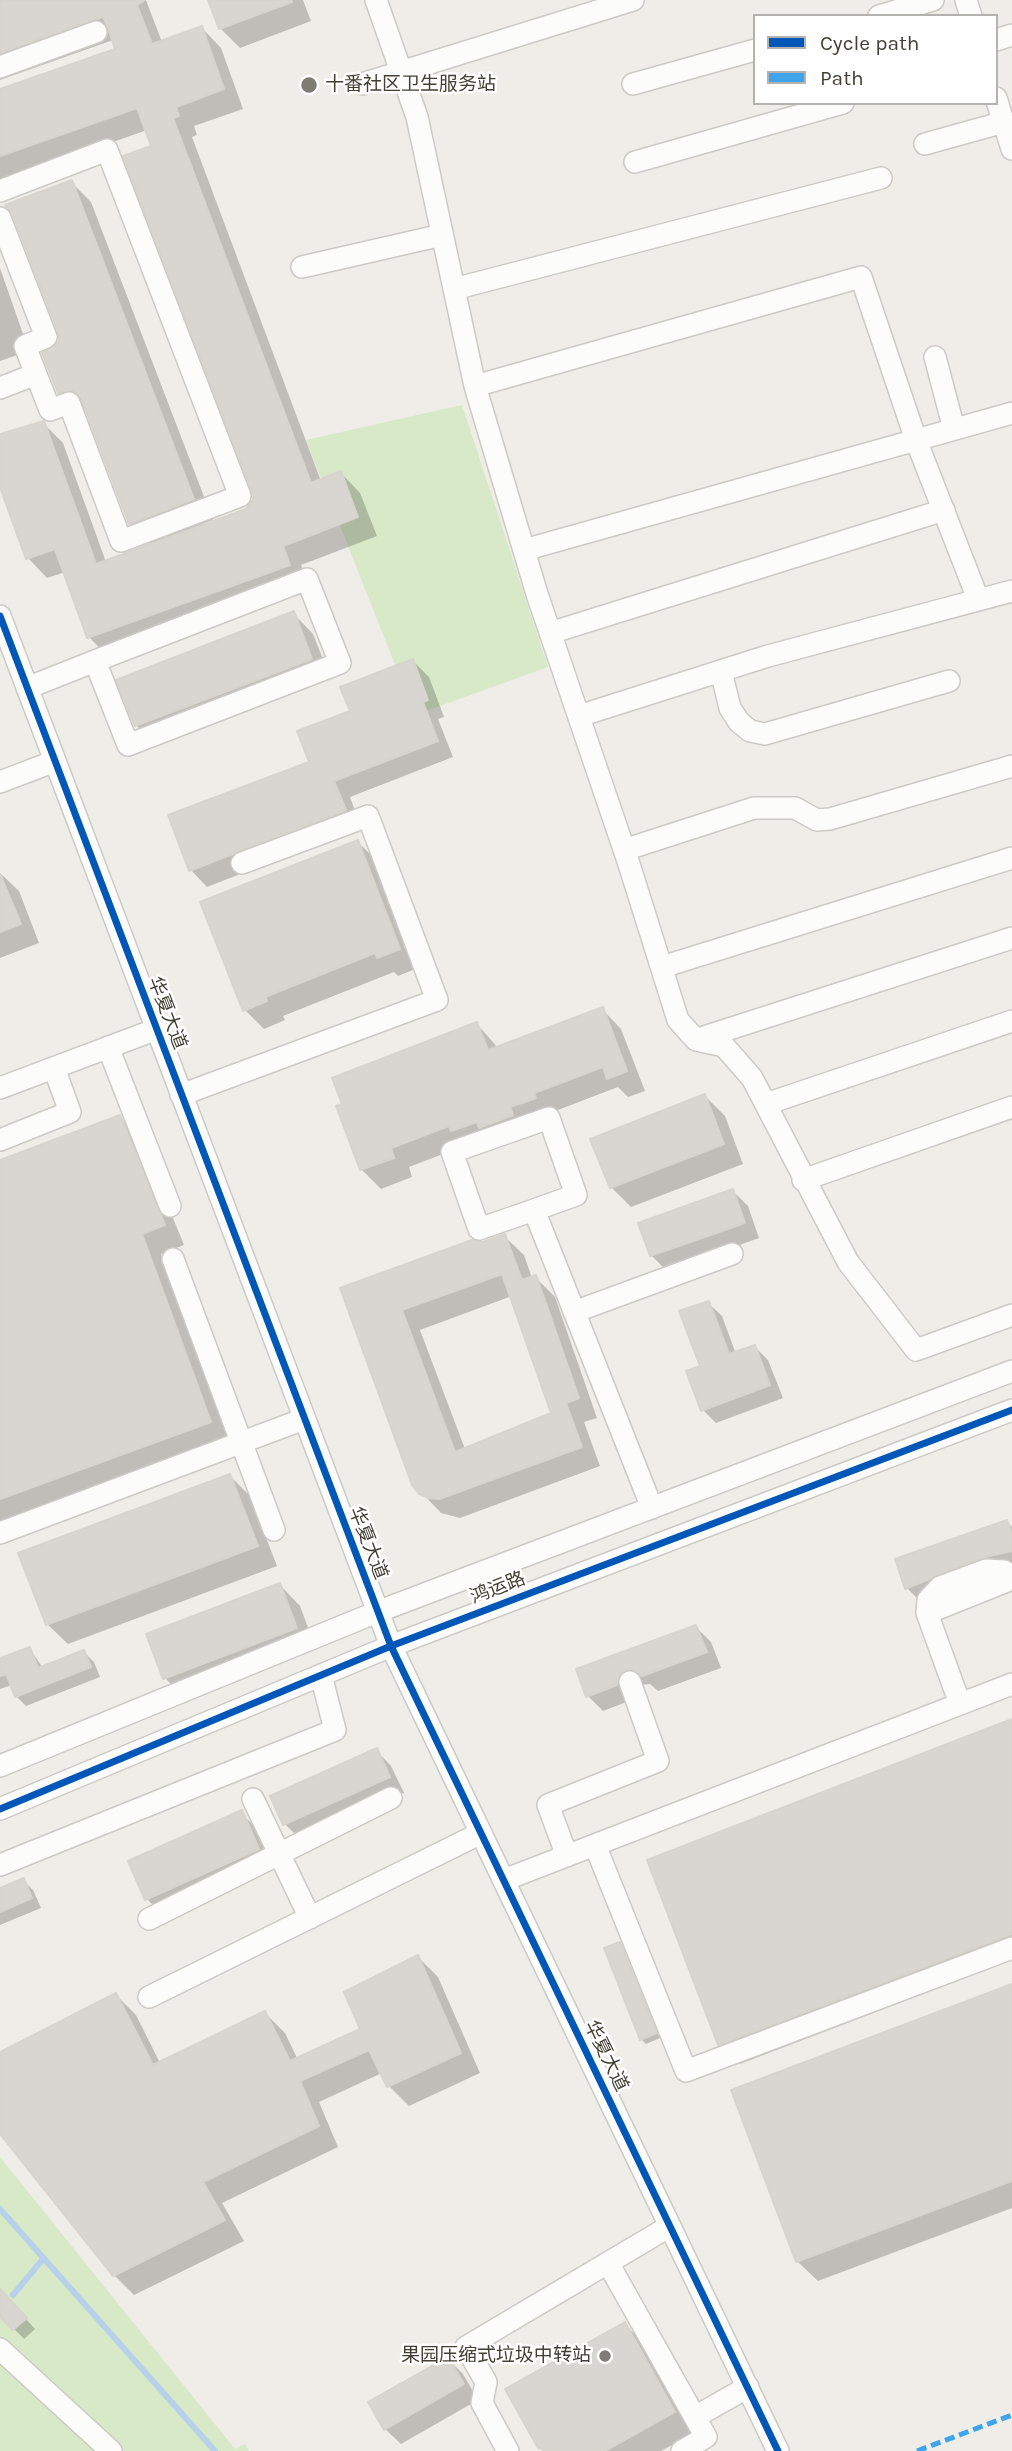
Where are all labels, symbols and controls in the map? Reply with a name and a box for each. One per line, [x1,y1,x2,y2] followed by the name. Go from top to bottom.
[753,14,998,105] legend
[820,31,920,55] text: Cycle path
[820,66,864,90] text: Path
[325,74,496,96] place label: 十番社区卫生服务站
[299,75,319,95] marker: 十番社区卫生服务站
[143,973,191,1053] street label: 华夏大道
[344,1503,392,1583] street label: 华夏大道
[467,1567,529,1609] street label: 鸿运路
[579,2017,633,2095] street label: 华夏大道
[401,2345,591,2367] place label: 果园压缩式垃圾中转站
[597,2348,613,2364] marker: 果园压缩式垃圾中转站

